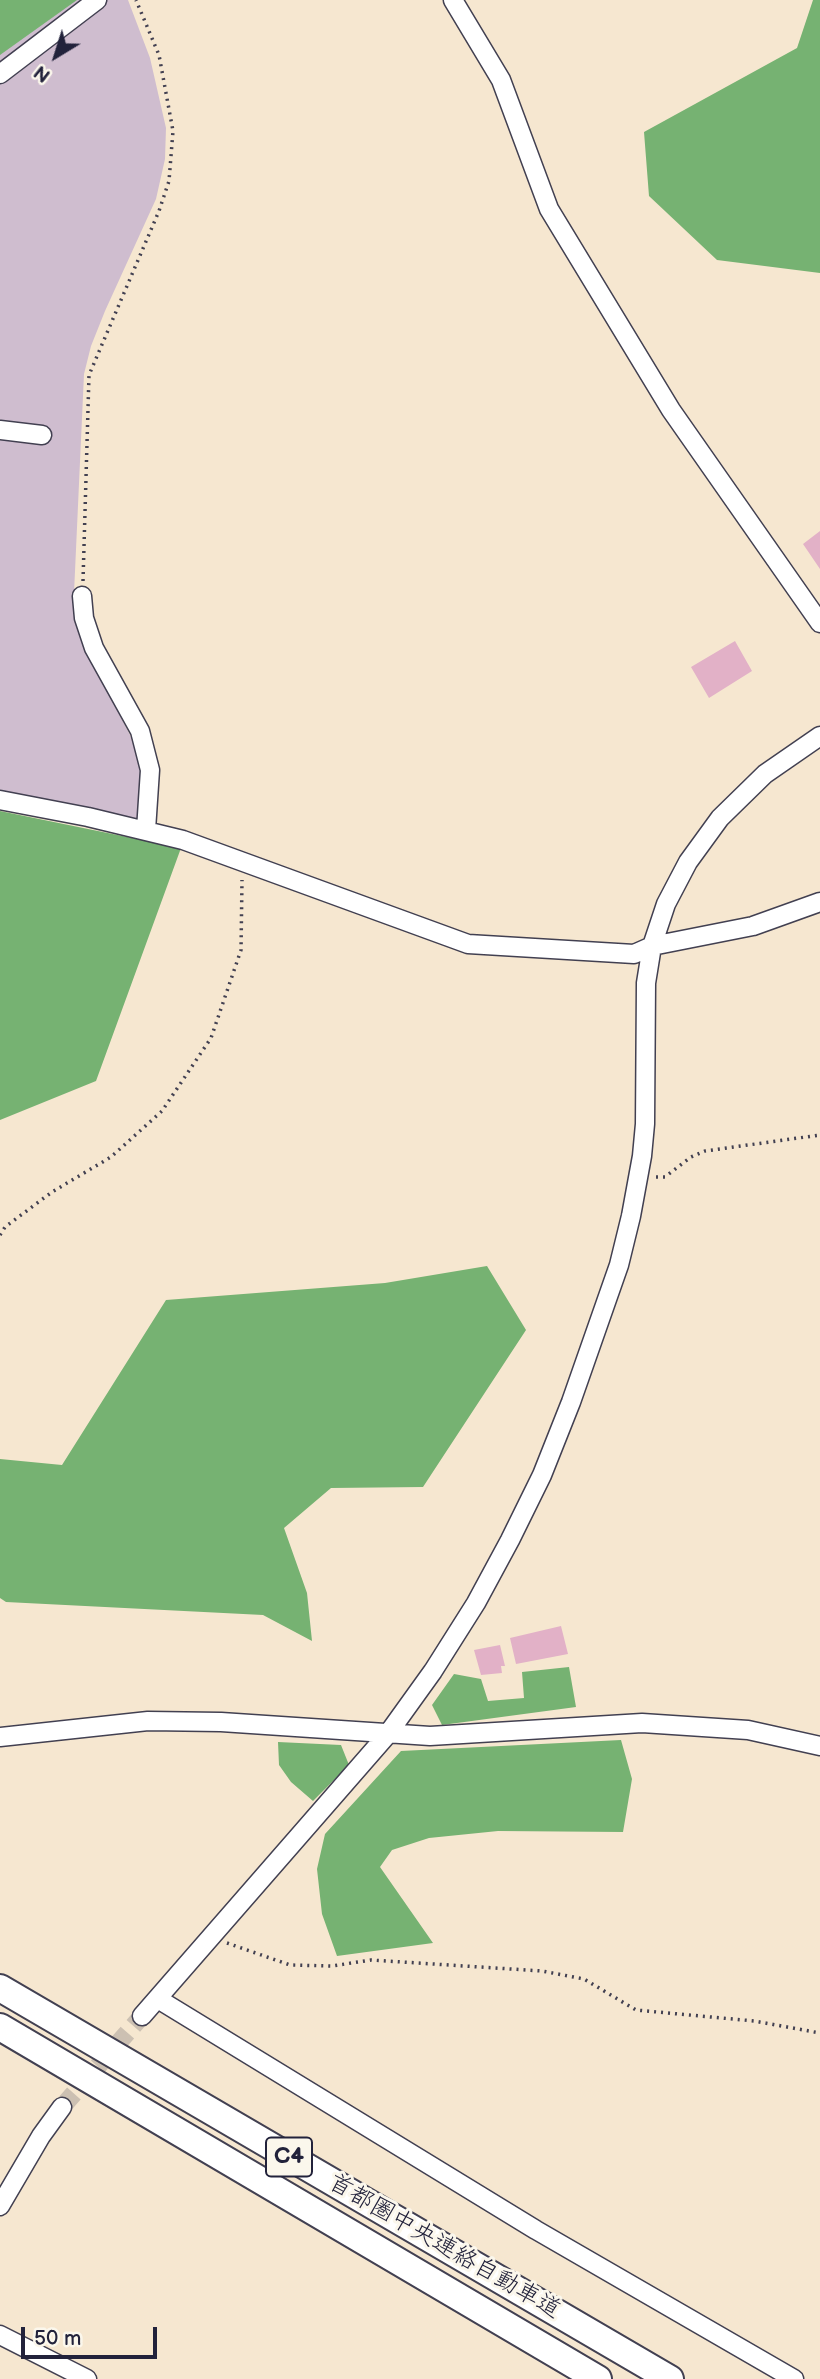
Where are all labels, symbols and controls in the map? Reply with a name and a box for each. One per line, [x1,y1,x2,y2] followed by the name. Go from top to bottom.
[21,21,91,91] north arrow
[30,59,55,86] text: N
[266,2138,312,2176] road number: C4
[322,2169,566,2325] street label: 首都圏中央連絡自動車道
[24,2312,161,2356] scale bar
[34,2326,81,2351] text: 50 m

